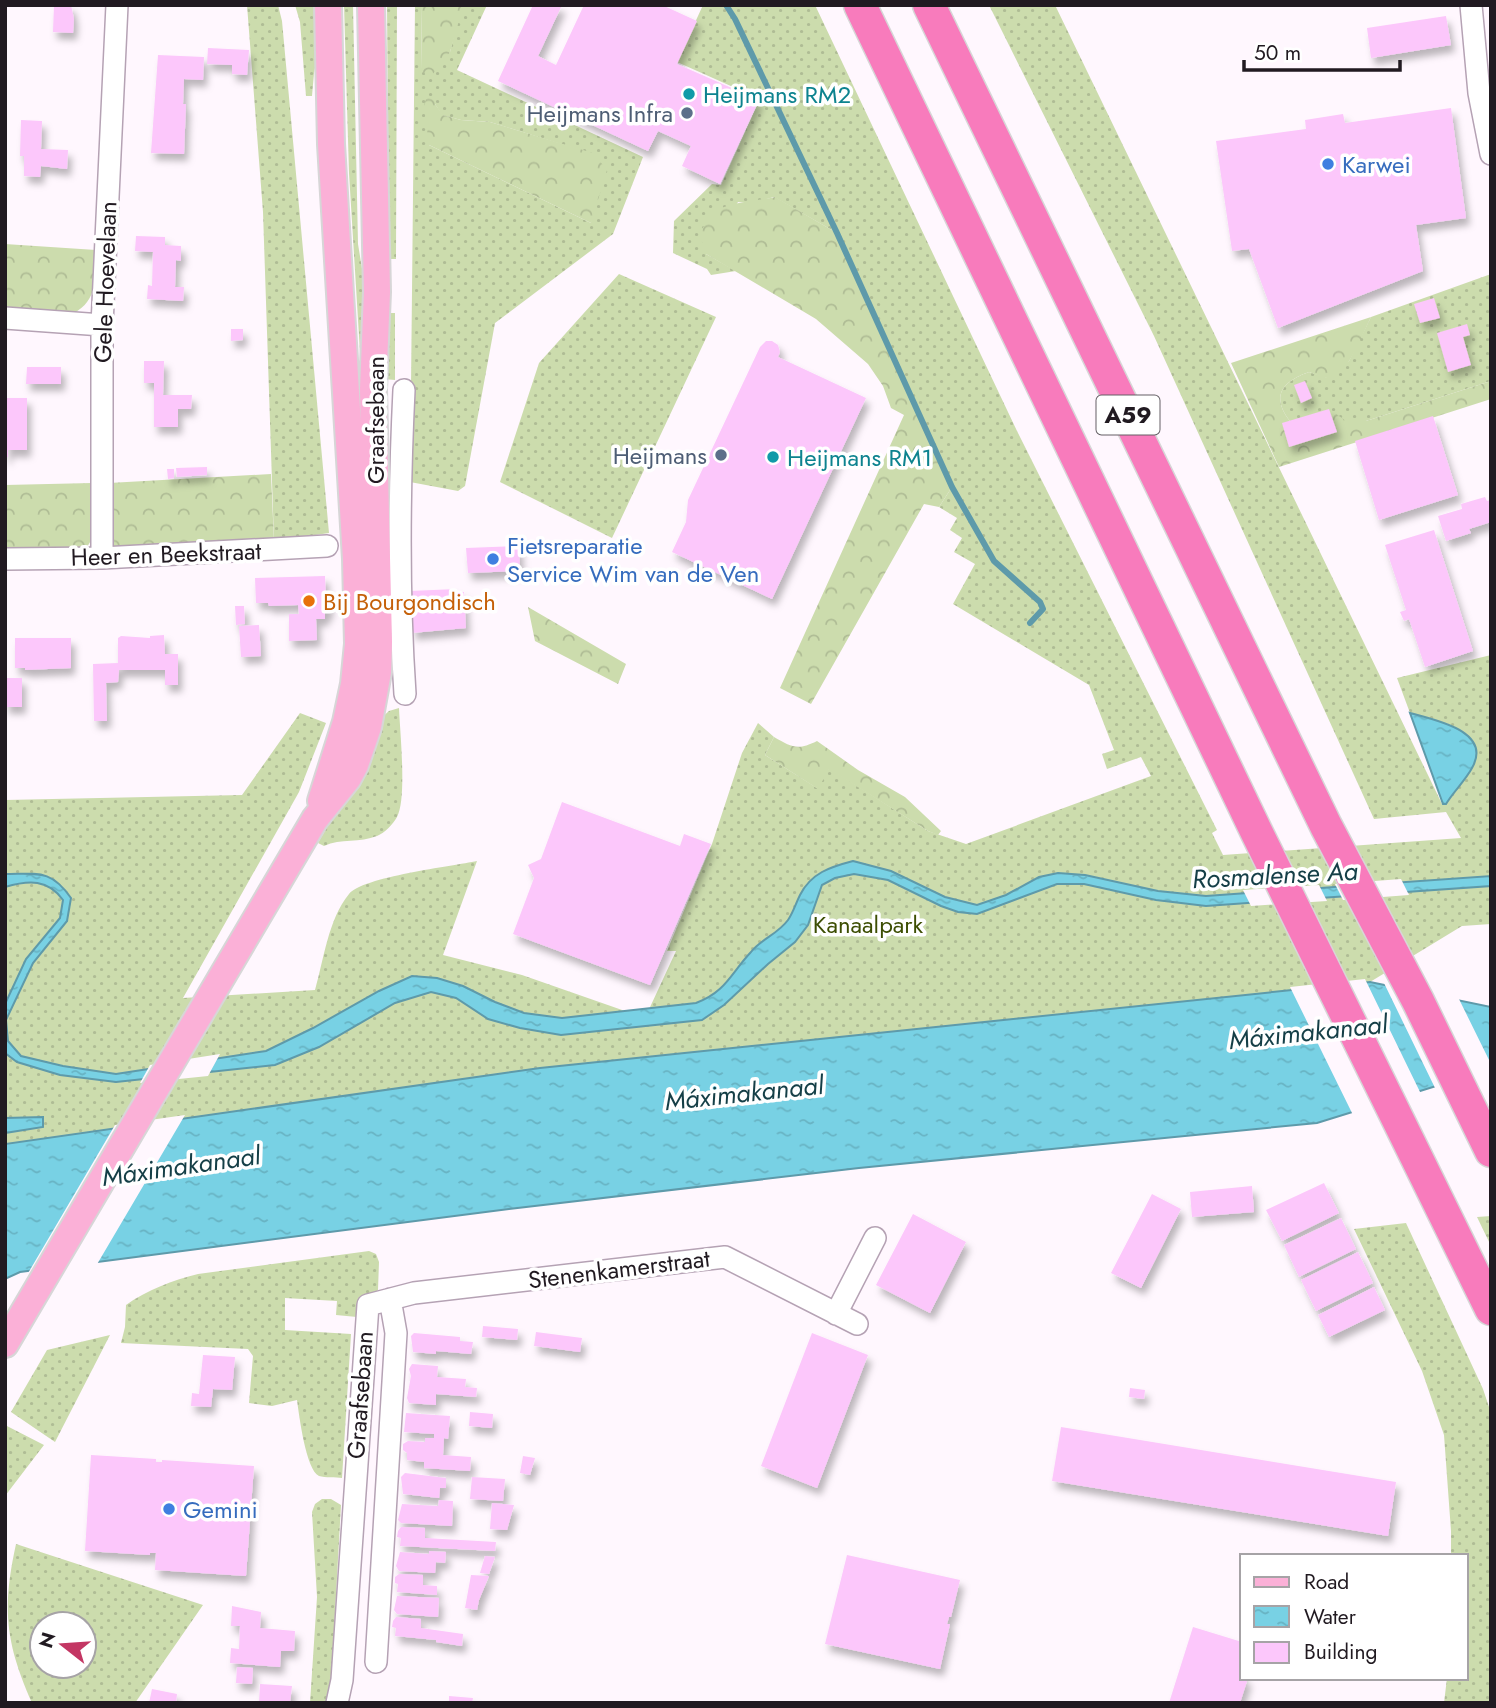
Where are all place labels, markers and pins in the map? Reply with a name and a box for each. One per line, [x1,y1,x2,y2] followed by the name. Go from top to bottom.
[703,77,851,112] place label: Heijmans RM2
[681,86,697,102] marker: Heijmans RM2
[526,96,673,131] place label: Heijmans Infra
[679,105,695,121] marker: Heijmans Infra
[1342,147,1411,182] place label: Karwei
[1320,156,1336,172] marker: Karwei
[613,438,707,473] place label: Heijmans
[787,440,932,475] place label: Heijmans RM1
[713,447,729,463] marker: Heijmans
[765,449,781,465] marker: Heijmans RM1
[507,528,759,591] place label: Fietsreparatie Service Wim van de Ven
[485,551,501,567] marker: Fietsreparatie Service Wim van de Ven
[323,584,496,619] place label: Bij Bourgondisch
[301,593,317,609] marker: Bij Bourgondisch
[183,1492,258,1527] place label: Gemini
[161,1501,177,1517] marker: Gemini

